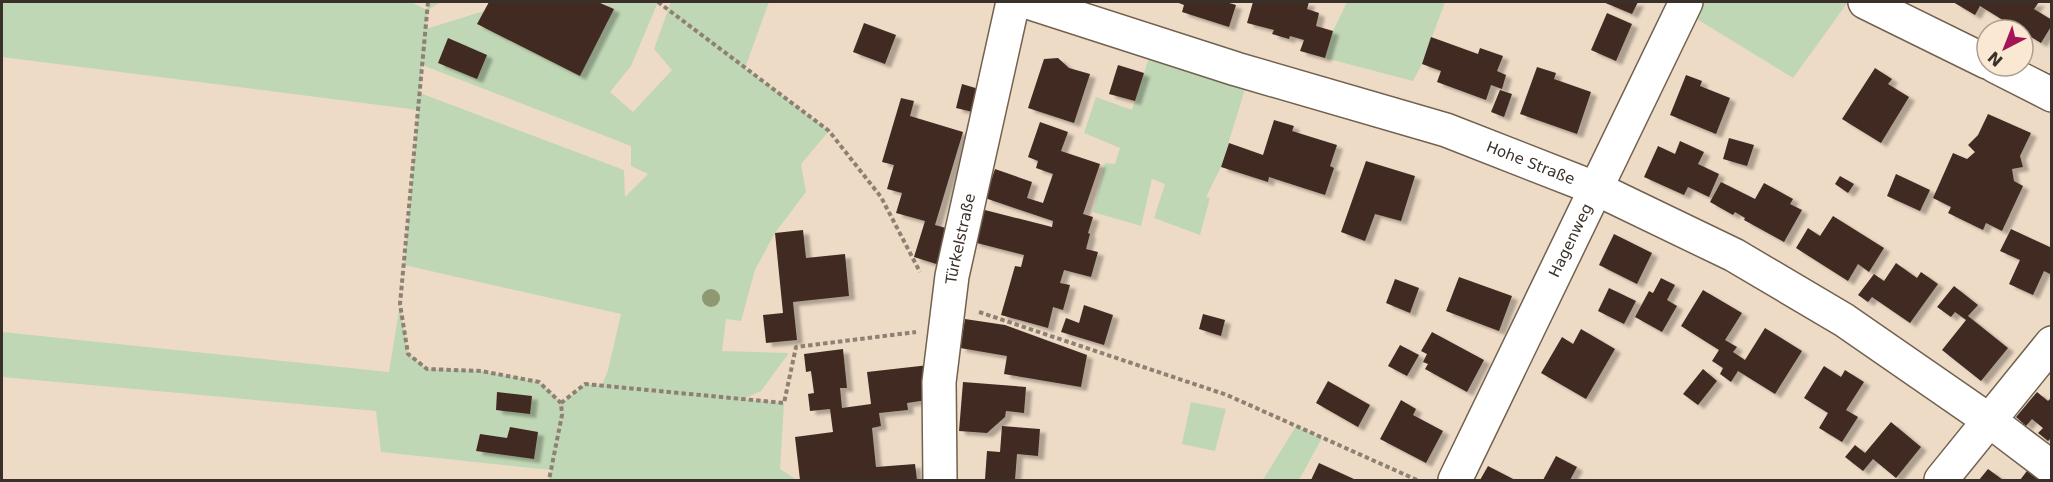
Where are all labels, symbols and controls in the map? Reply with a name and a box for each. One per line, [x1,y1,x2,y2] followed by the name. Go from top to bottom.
[1975,18,2035,78] north arrow
[1984,47,2007,70] text: N
[1484,138,1577,188] street label: Hohe Straße
[942,192,979,286] street label: Türkelstraße
[1545,201,1596,280] street label: Hagenweg

